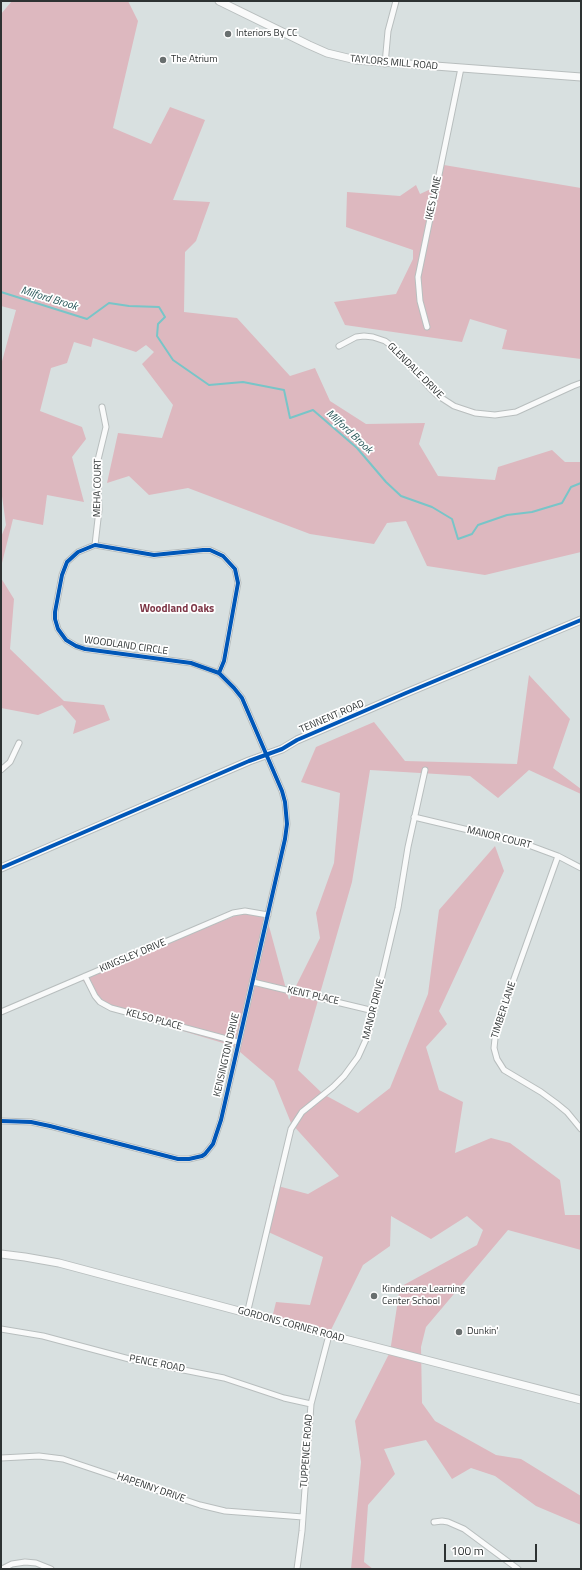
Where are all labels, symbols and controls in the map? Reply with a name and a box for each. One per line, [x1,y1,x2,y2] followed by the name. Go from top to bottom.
[236,28,298,40] place label: Interiors By CC
[223,29,233,39] marker: Interiors By CC
[349,53,439,73] street label: TAYLORS MILL ROAD
[171,54,218,66] place label: The Atrium
[158,55,168,65] marker: The Atrium
[424,175,444,221] street label: IKES LANE
[19,284,79,314] water label: Milford Brook
[384,340,446,402] street label: GLENDALE DRIVE
[323,407,375,457] water label: Milford Brook
[91,459,105,517] street label: MEHA COURT
[140,602,214,616] district label: Woodland Oaks
[83,634,169,658] street label: WOODLAND CIRCLE
[298,698,366,736] street label: TENNENT ROAD
[466,824,532,852] street label: MANOR COURT
[98,937,168,975] street label: KINGSLEY DRIVE
[361,977,387,1041] street label: MANOR DRIVE
[489,980,519,1040] street label: TIMBER LANE
[286,984,340,1008] street label: KENT PLACE
[125,1007,183,1033] street label: KELSO PLACE
[212,1012,242,1098] street label: KENSINGTON DRIVE
[382,1284,465,1308] place label: Kindercare Learning Center School
[369,1291,379,1301] marker: Kindercare Learning Center School
[236,1305,346,1345] street label: GORDONS CORNER ROAD
[467,1326,498,1338] place label: Dunkin'
[454,1327,464,1337] marker: Dunkin'
[128,1353,186,1375] street label: PENCE ROAD
[298,1414,316,1488] street label: TUPPENCE ROAD
[115,1471,187,1505] street label: HAPENNY DRIVE
[446,1536,539,1562] scale bar
[451,1541,484,1560] text: 100 m

